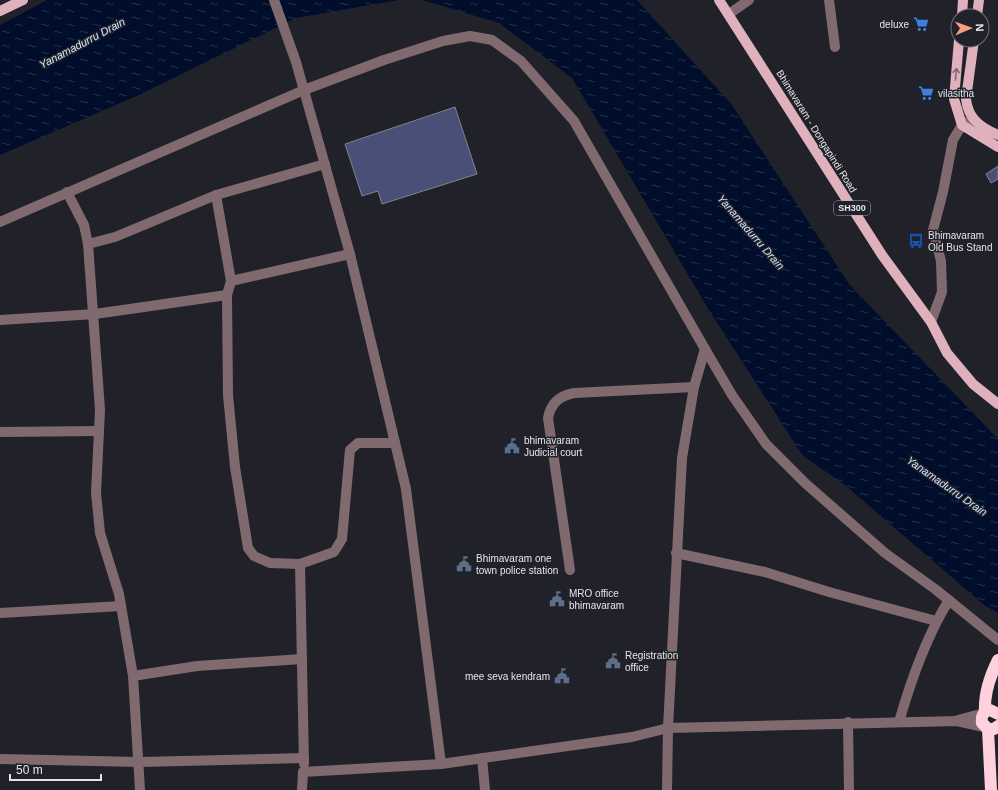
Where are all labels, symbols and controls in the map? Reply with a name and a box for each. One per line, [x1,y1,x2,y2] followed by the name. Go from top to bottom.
[950,8,990,48] north arrow
[37,15,127,71] water label: Yanamadurru Drain
[912,15,930,33] supermarket icon: deluxe
[880,19,909,30] place label: deluxe
[974,23,986,32] text: N
[953,67,960,80] one-way arrow
[774,68,859,195] street label: Bhimavaram - Dongapindi Road
[917,84,935,102] supermarket icon: vilasitha
[938,88,975,99] place label: vilasitha
[715,192,787,272] water label: Yanamadurru Drain
[834,201,870,215] road number: SH300
[928,230,992,253] place label: Bhimavaram Old Bus Stand
[907,232,925,250] bus stop icon: Bhimavaram Old Bus Stand
[524,435,583,458] place label: bhimavaram Judicial court
[503,437,521,455] public building icon: bhimavaram Judicial court
[905,454,989,518] water label: Yanamadurru Drain
[476,553,558,576] place label: Bhimavaram one town police station
[455,555,473,573] public building icon: Bhimavaram one town police station
[569,588,624,611] place label: MRO office bhimavaram
[548,590,566,608] public building icon: MRO office bhimavaram
[625,650,678,673] place label: Registration office
[604,652,622,670] public building icon: Registration office
[553,667,571,685] public building icon: mee seva kendram
[465,671,550,682] place label: mee seva kendram
[10,756,101,782] scale bar
[16,763,43,777] text: 50 m

